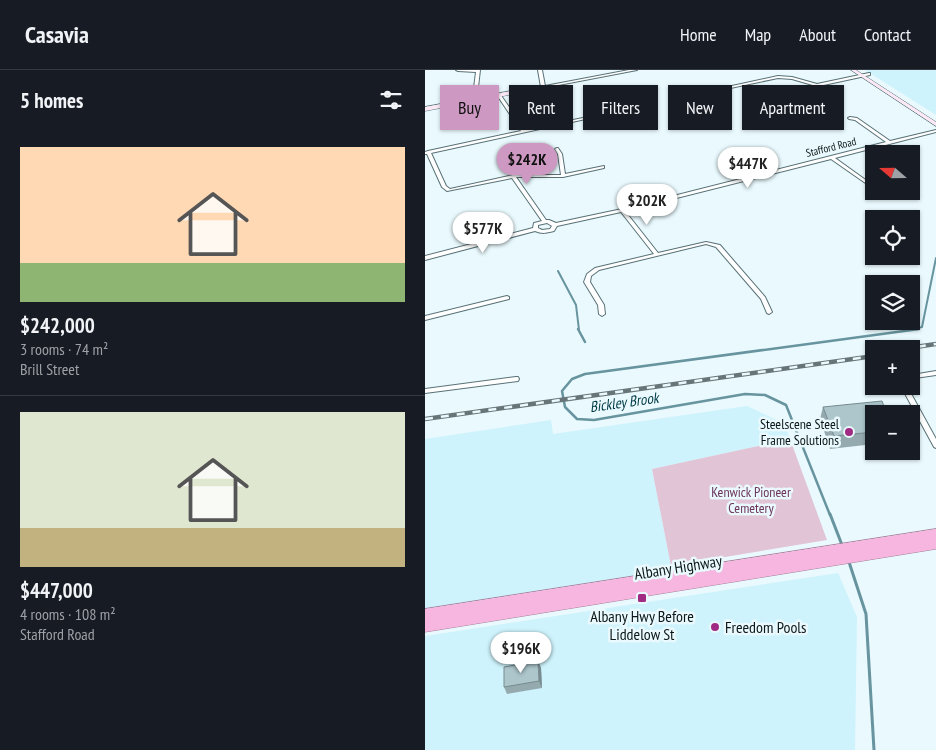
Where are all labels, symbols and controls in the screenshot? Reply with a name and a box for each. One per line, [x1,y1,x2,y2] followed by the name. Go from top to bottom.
[25,19,89,50] text: Casavia
[680,23,717,46] text: Home
[745,23,771,46] text: Map
[799,23,836,46] text: About
[864,23,911,46] text: Contact
[440,85,499,130] chip: Buy
[509,85,573,130] chip: Rent
[583,85,658,130] chip: Filters
[668,85,732,130] chip: New
[742,85,844,130] chip: Apartment
[377,86,405,114] icon: filters
[20,87,83,114] text: 5 homes
[804,134,858,160] street label: Stafford Road
[492,142,562,185] pin: $242K
[865,145,920,200] north arrow
[865,145,920,460] map controls
[713,146,783,189] pin: $447K
[508,149,546,169] text: $242K
[729,153,767,173] text: $447K
[168,179,258,269] icon: home
[612,184,682,226] pin: $202K
[628,190,666,210] text: $202K
[865,210,920,265] button: locate
[448,212,518,254] pin: $577K
[464,218,502,238] text: $577K
[865,275,920,330] button: layers
[20,312,95,339] text: $242,000
[20,339,108,359] text: 3 rooms · 74 m²
[865,340,920,395] button: +
[20,359,79,379] text: Brill Street
[588,387,662,416] water label: Bickley Brook
[865,405,920,460] button: −
[760,415,840,449] place label: Steelscene Steel Frame Solutions
[843,426,855,438] marker: Steelscene Steel Frame Solutions
[168,445,258,535] icon: home
[711,483,791,517] park label: Kenwick Pioneer Cemetery
[633,550,723,584] street label: Albany Highway
[20,577,93,604] text: $447,000
[636,592,648,604] marker: Albany Hwy Before Liddelow St
[20,604,116,624] text: 4 rooms · 108 m²
[590,606,694,644] place label: Albany Hwy Before Liddelow St
[725,617,806,637] place label: Freedom Pools
[709,621,721,633] marker: Freedom Pools
[20,624,95,644] text: Stafford Road
[486,632,556,674] pin: $196K
[502,638,540,658] text: $196K

